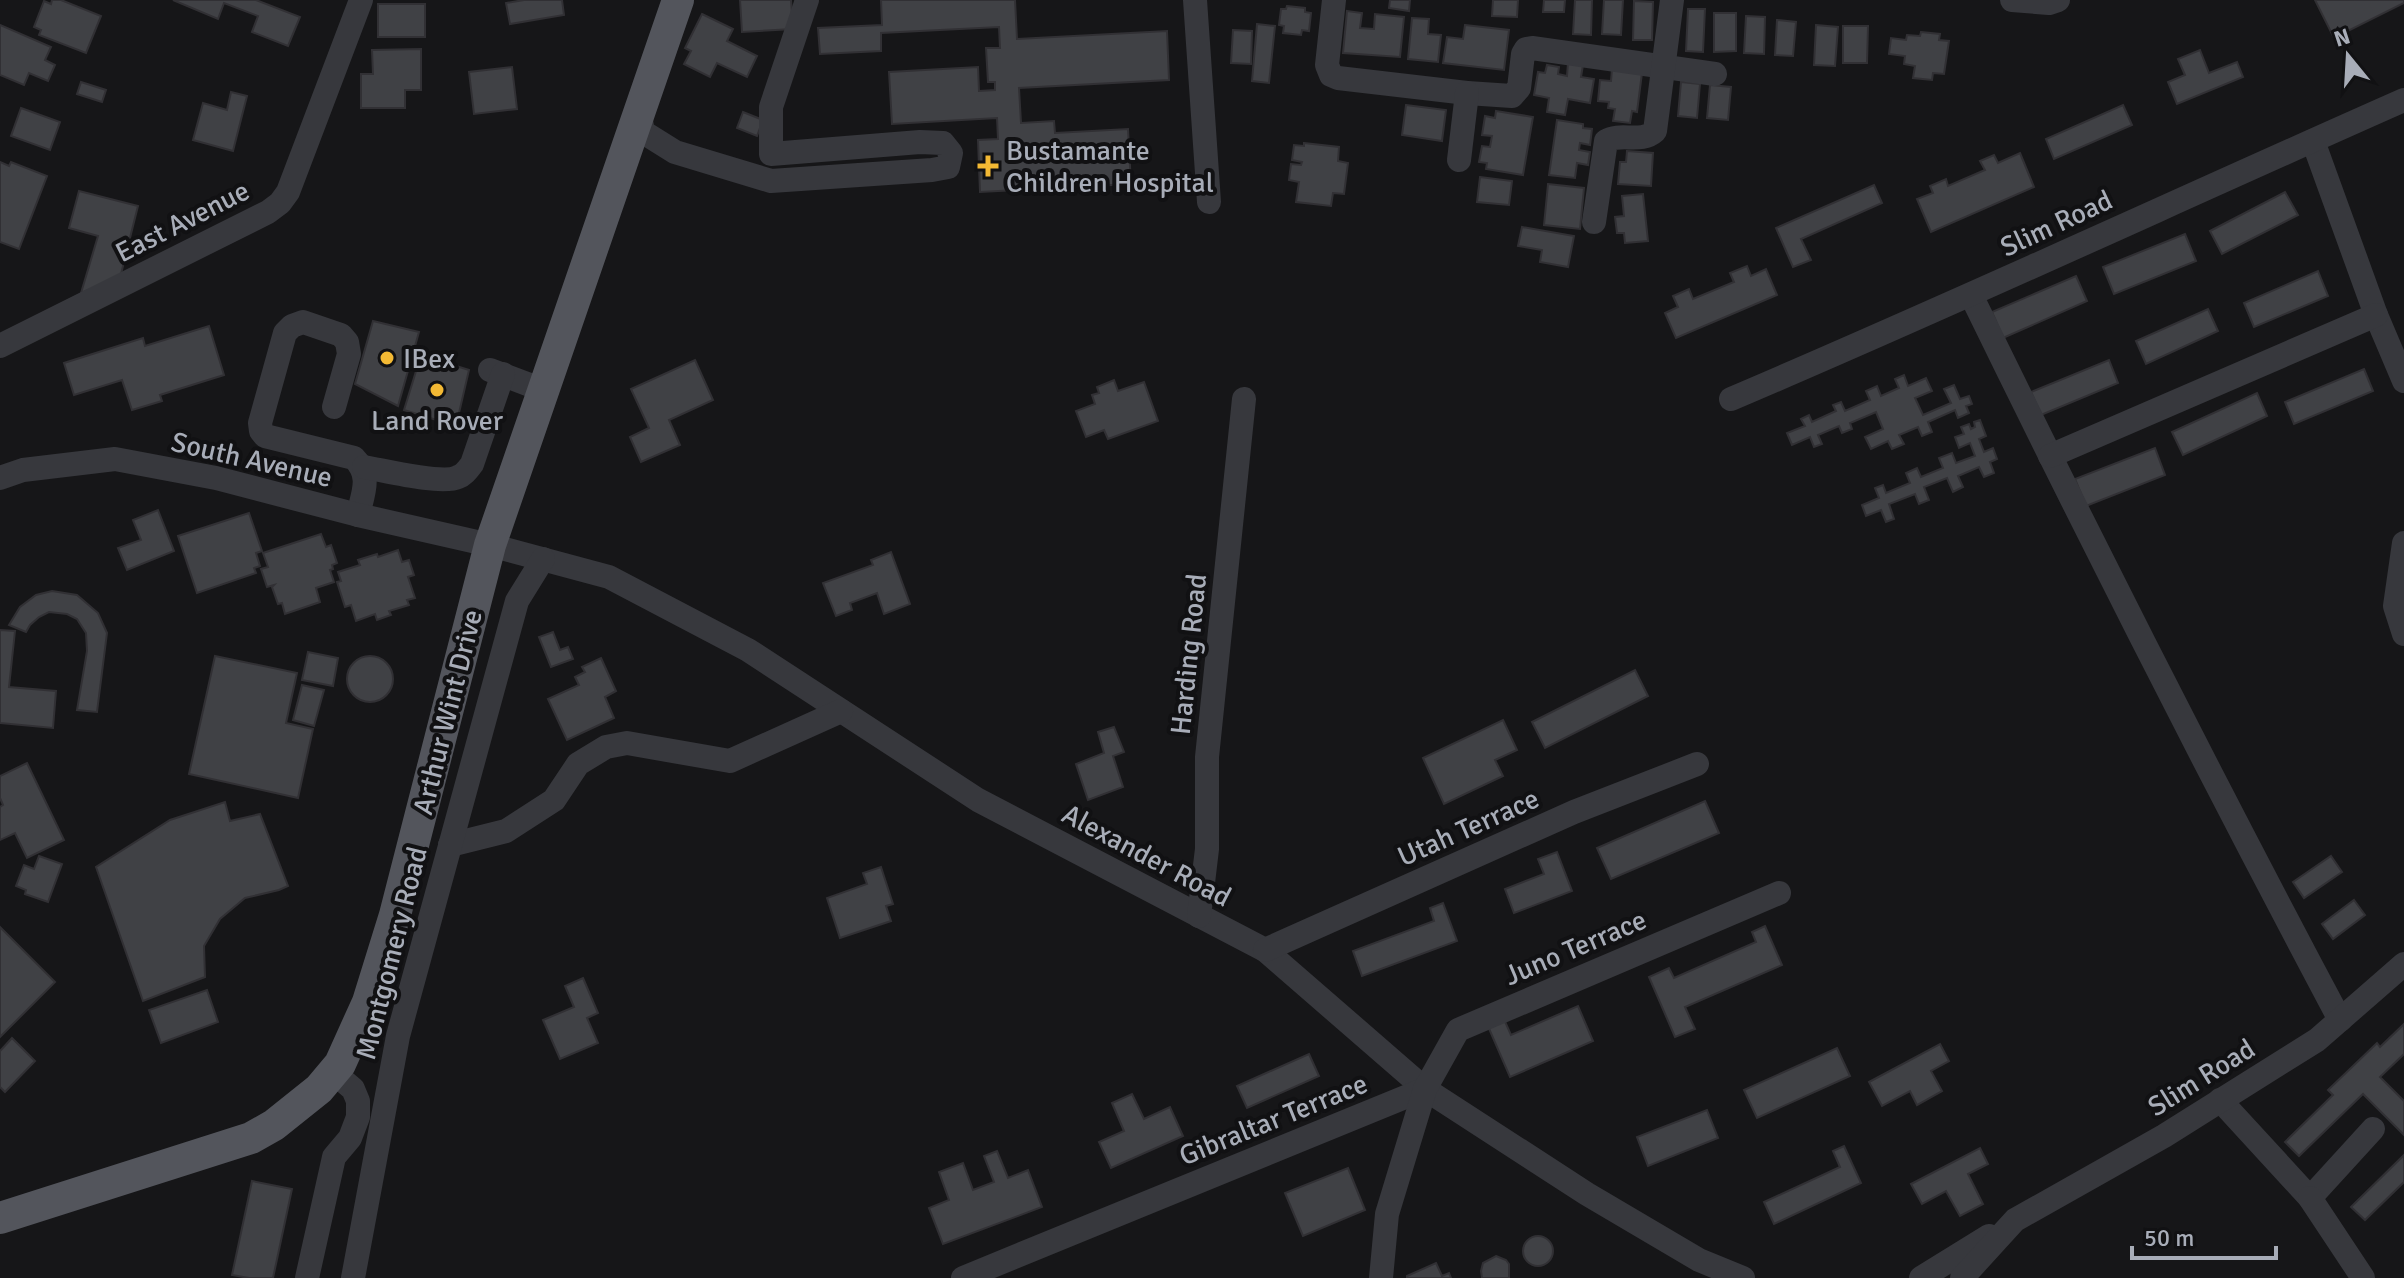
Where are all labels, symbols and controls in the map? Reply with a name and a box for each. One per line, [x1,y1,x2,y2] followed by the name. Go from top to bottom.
[2308,16,2388,96] north arrow
[2331,22,2353,53] text: N
[1006,134,1214,200] place label: Bustamante Children Hospital
[977,155,999,177] marker: Bustamante Children Hospital
[110,174,255,270] street label: East Avenue
[1995,183,2118,265] street label: Slim Road
[403,342,455,376] place label: IBex
[378,349,396,367] marker: IBex
[428,381,446,399] marker: Land Rover
[371,404,504,438] place label: Land Rover
[168,425,336,495] street label: South Avenue
[1164,572,1214,736] street label: Harding Road
[406,606,490,818] street label: Arthur Wint Drive
[1392,782,1544,874] street label: Utah Terrace
[1056,797,1237,915] street label: Alexander Road
[349,843,435,1063] street label: Montgomery Road
[1499,903,1651,993] street label: Juno Terrace
[2142,1032,2261,1124] street label: Slim Road
[1174,1067,1372,1173] street label: Gibraltar Terrace
[2132,1210,2276,1260] scale bar
[2144,1223,2194,1253] text: 50 m

